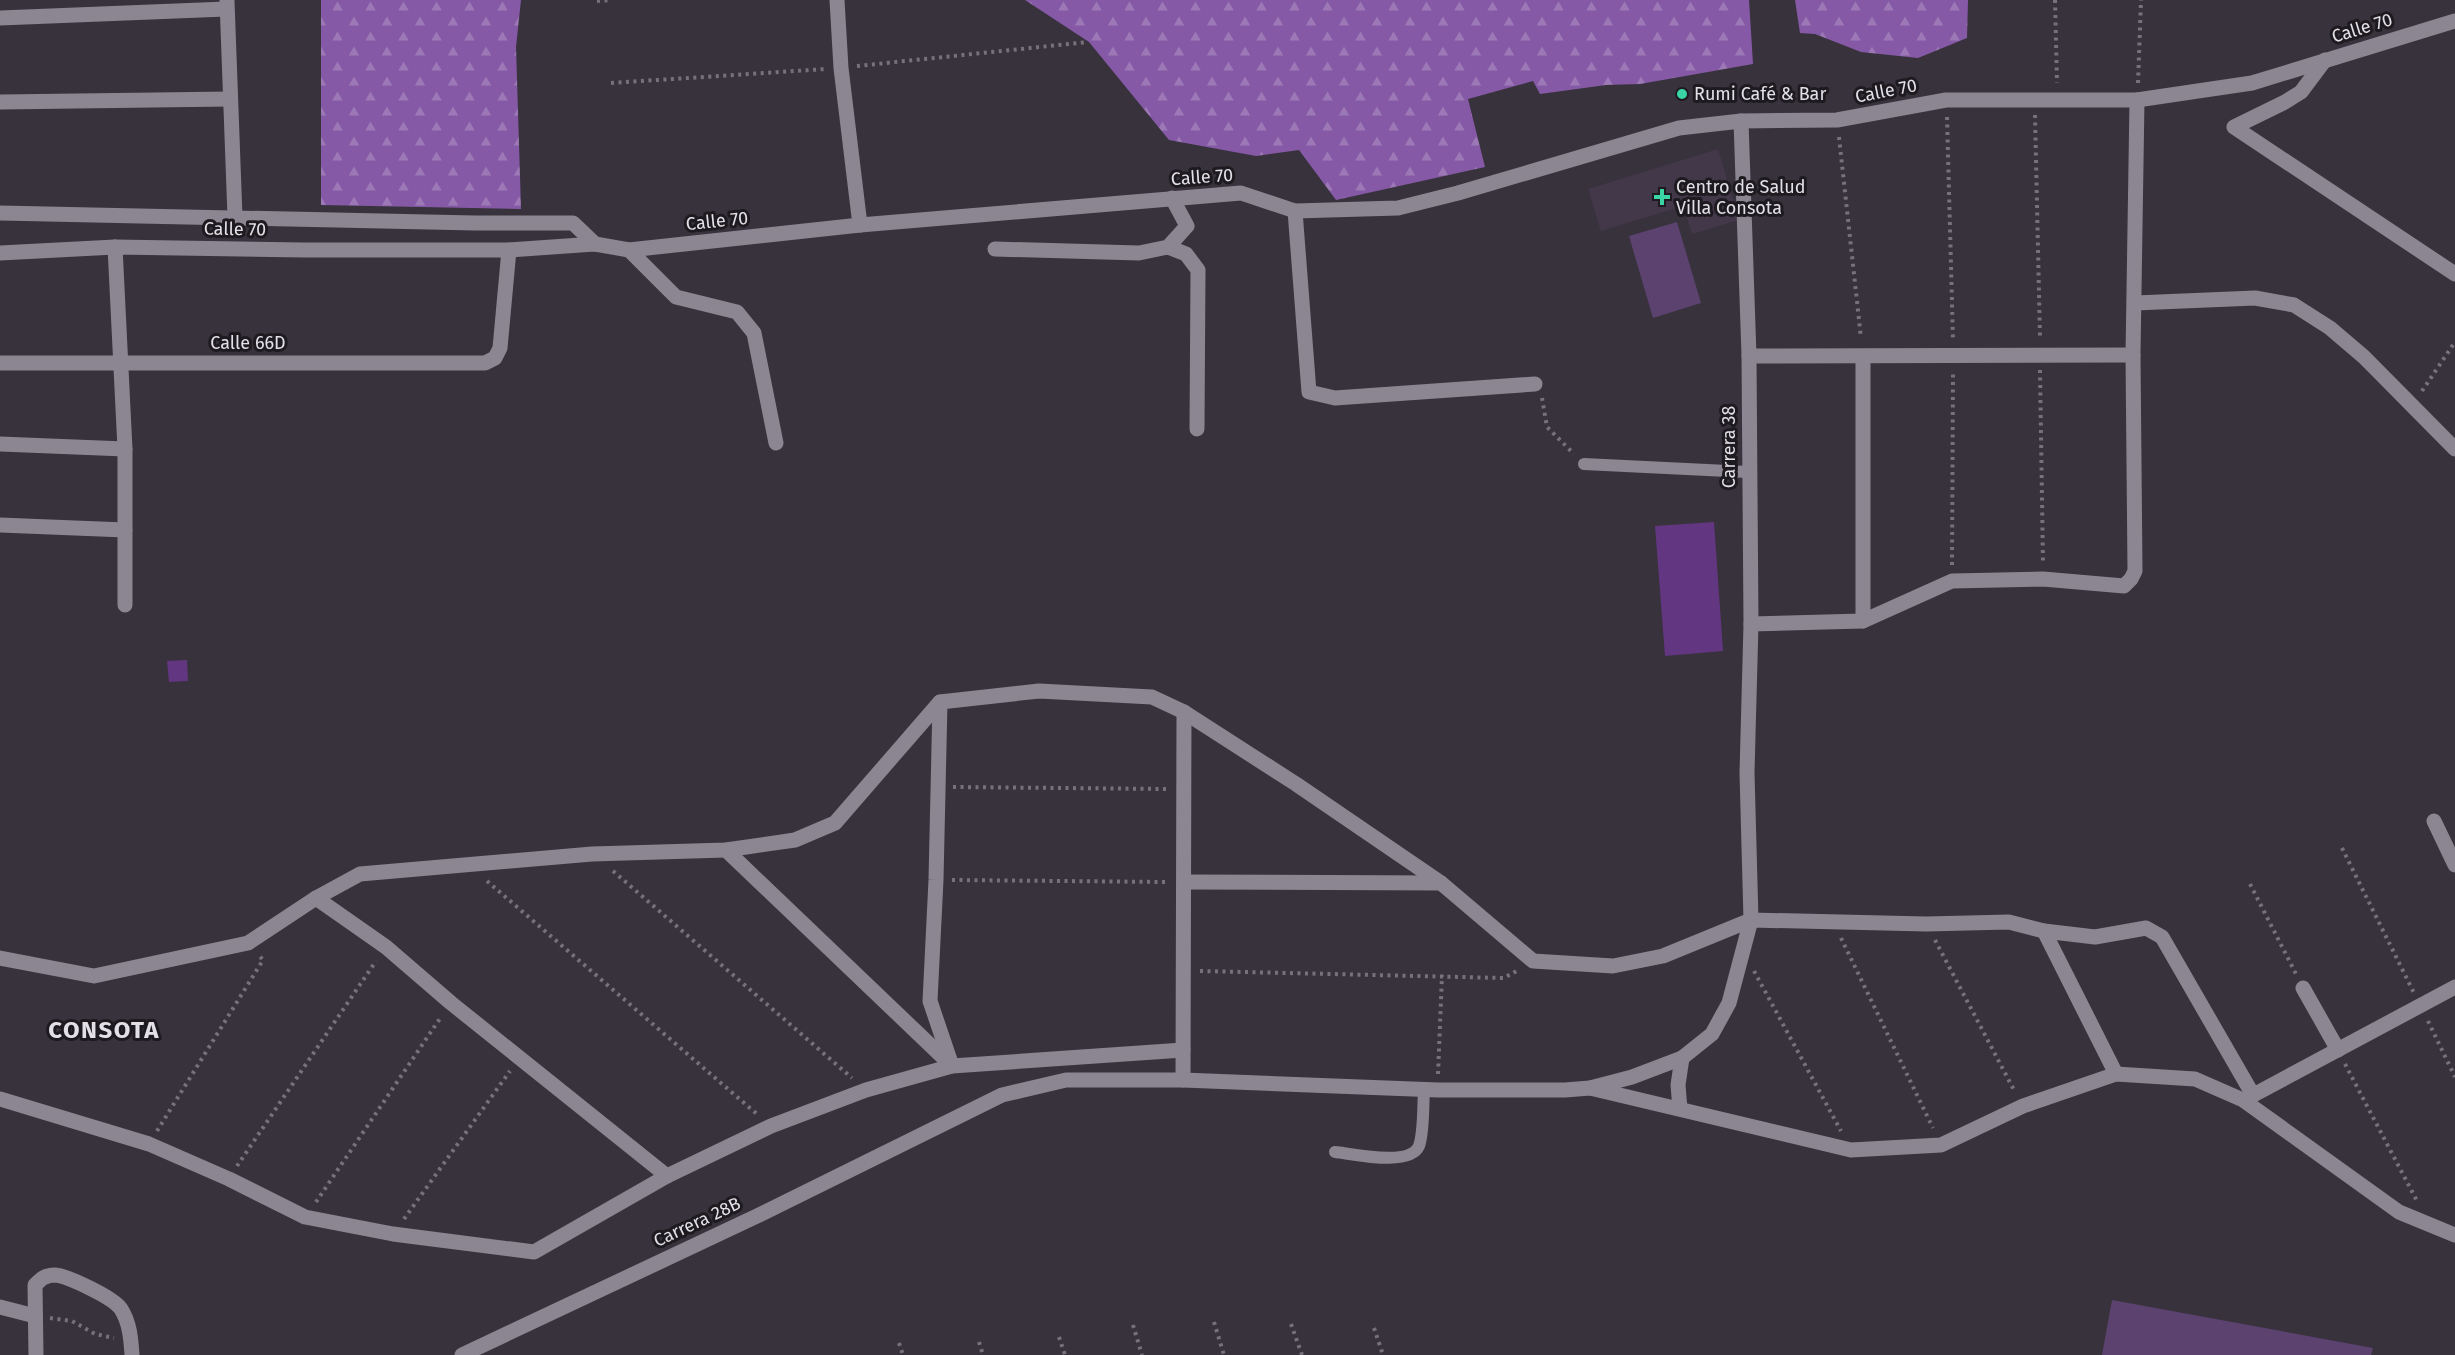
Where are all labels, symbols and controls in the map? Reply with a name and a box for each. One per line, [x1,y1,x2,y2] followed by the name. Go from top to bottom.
[2329,8,2395,48] street label: Calle 70
[1853,74,1919,108] street label: Calle 70
[1694,83,1826,105] place label: Rumi Café & Bar
[1675,87,1689,101] marker: Rumi Café & Bar
[1170,164,1234,190] street label: Calle 70
[1676,176,1806,219] place label: Centro de Salud Villa Consota
[1653,188,1671,206] marker: Centro de Salud Villa Consota
[685,207,749,235] street label: Calle 70
[204,217,266,241] street label: Calle 70
[210,332,286,354] street label: Calle 66D
[1718,406,1740,488] street label: Carrera 38
[48,1016,160,1044] district label: CONSOTA
[650,1192,744,1252] street label: Carrera 28B

